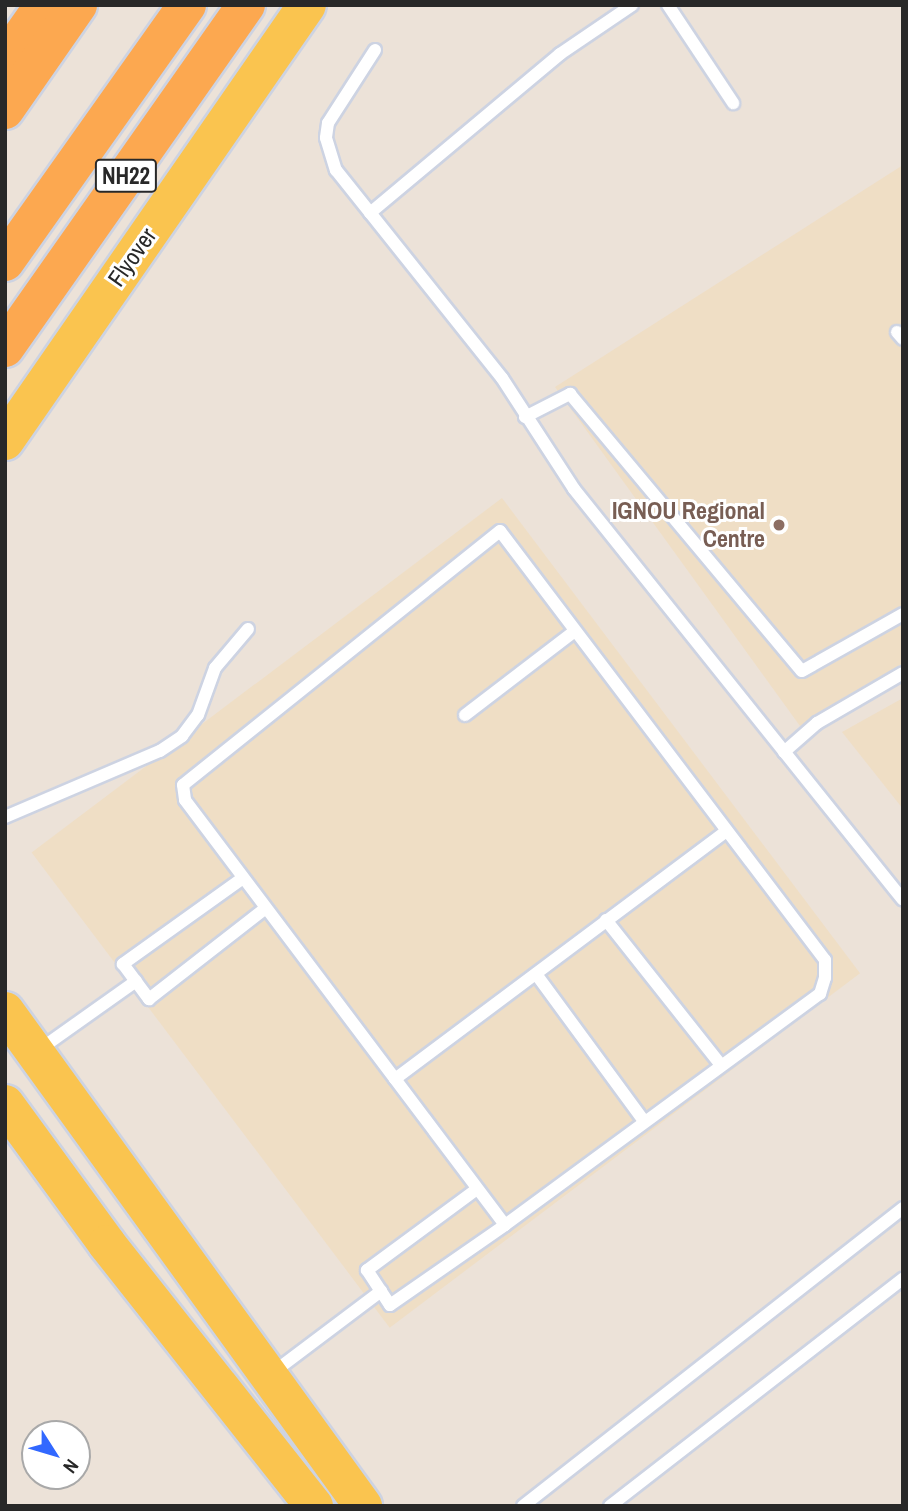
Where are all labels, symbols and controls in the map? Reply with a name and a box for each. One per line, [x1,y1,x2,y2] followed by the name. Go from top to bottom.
[94,156,158,196] road number: NH22
[102,222,162,292] street label: Flyover
[612,497,765,553] place label: IGNOU Regional Centre
[771,517,787,533] marker: IGNOU Regional Centre
[21,1420,91,1490] north arrow
[57,1454,85,1479] text: N

